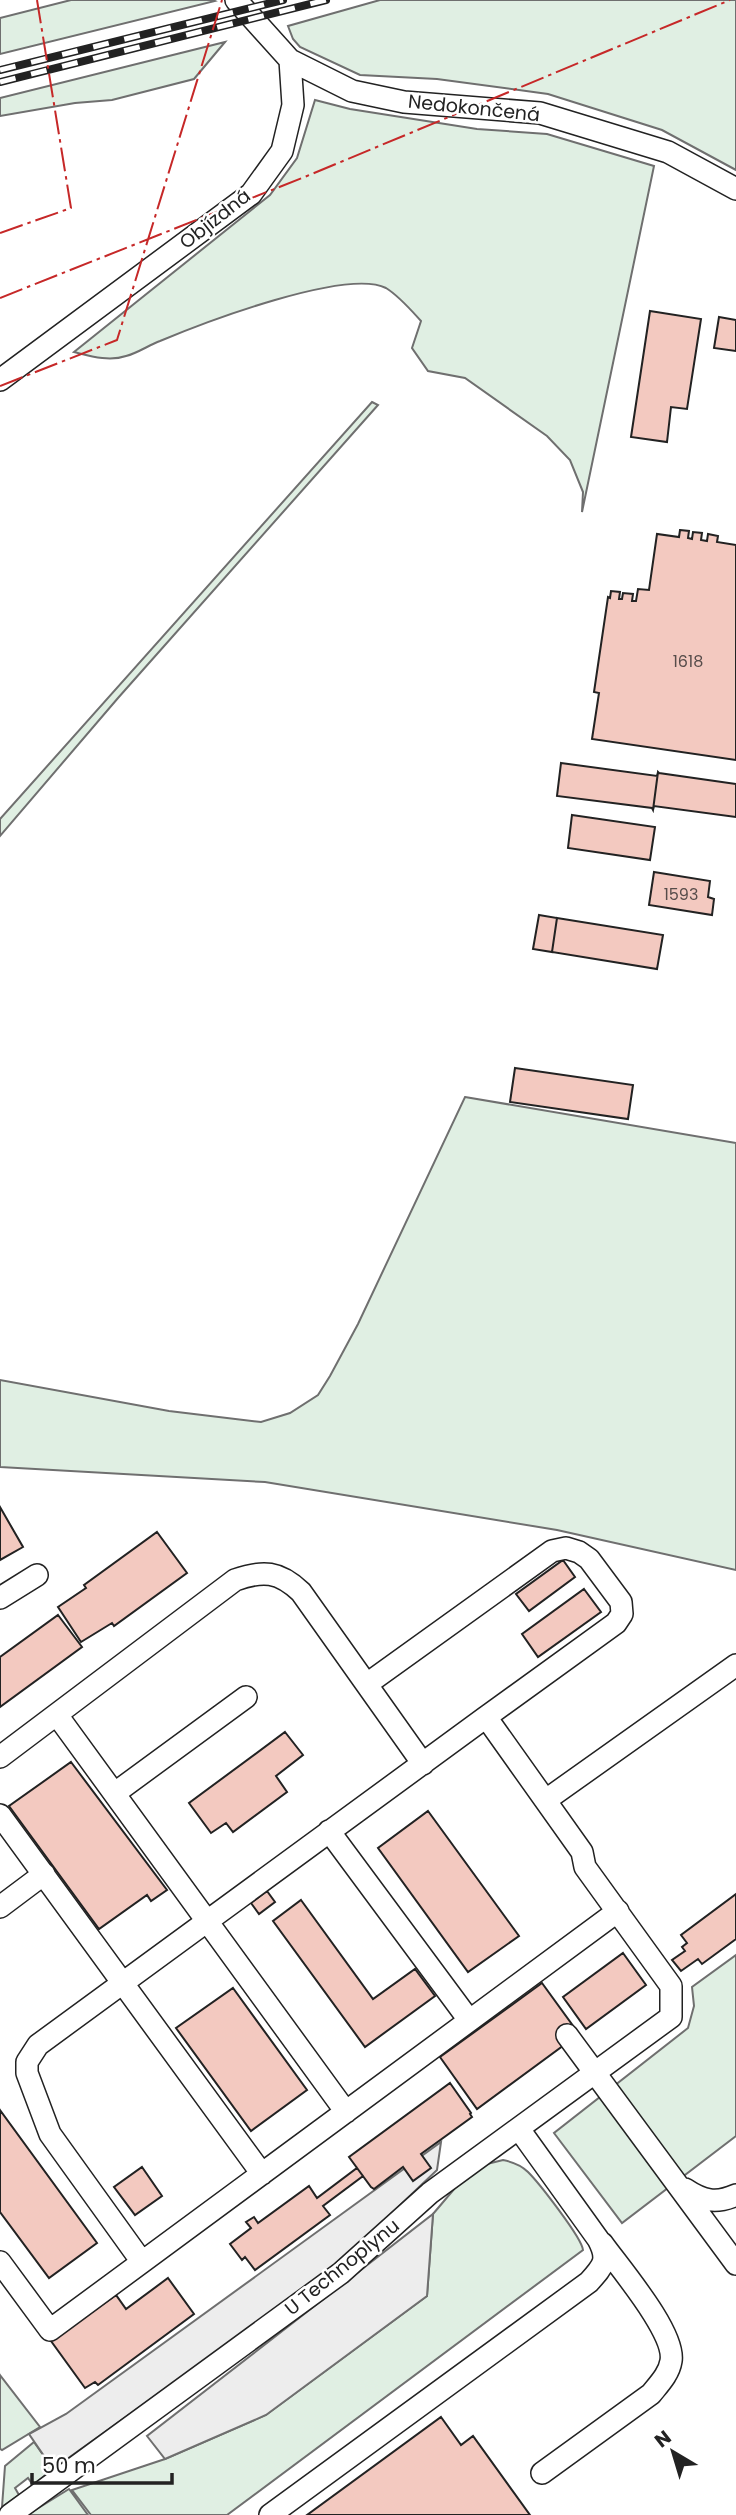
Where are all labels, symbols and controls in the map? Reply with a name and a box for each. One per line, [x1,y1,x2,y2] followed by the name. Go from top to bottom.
[407,88,541,128] street label: Nedokončená
[174,183,256,255] street label: Objízdná
[673,650,703,673] house number: 1618
[664,883,698,906] house number: 1593
[279,2212,405,2322] street label: U Technoplynu
[638,2417,708,2487] north arrow
[649,2424,677,2454] text: N
[32,2442,172,2486] scale bar
[42,2451,96,2480] text: 50 m

